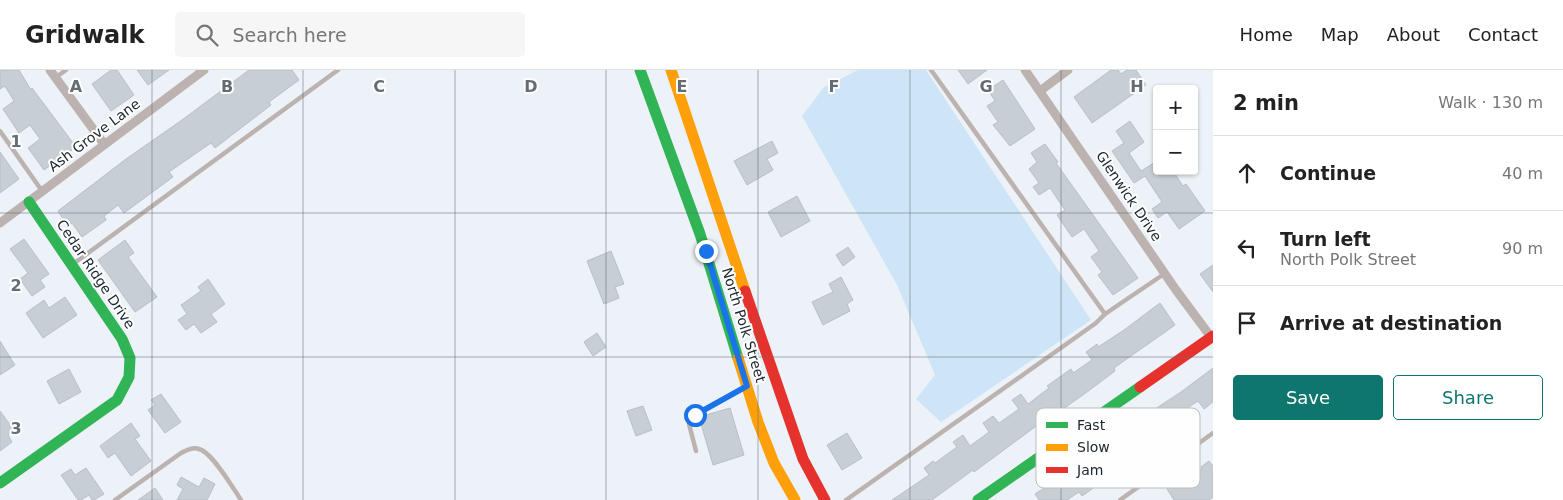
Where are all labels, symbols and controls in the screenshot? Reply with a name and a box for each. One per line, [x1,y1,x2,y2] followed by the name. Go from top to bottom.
[175,12,525,57] search box
[25,21,145,49] text: Gridwalk
[193,21,221,49] icon: search
[233,24,347,46] text: Search here
[1240,24,1293,45] text: Home
[1321,24,1359,45] text: Map
[1387,24,1440,45] text: About
[1468,24,1538,45] text: Contact
[70,77,83,96] text: A
[221,77,233,96] text: B
[373,77,385,96] text: C
[524,77,538,96] text: D
[677,77,687,96] text: E
[829,77,839,96] text: F
[979,77,993,96] text: G
[1130,77,1144,96] text: H
[1153,85,1198,175] map controls
[1153,85,1198,130] button: +
[1233,91,1299,115] text: 2 min
[1438,93,1543,112] text: Walk · 130 m
[45,95,143,175] street label: Ash Grove Lane
[1153,130,1198,175] button: −
[10,132,22,151] text: 1
[1093,148,1165,244] street label: Glenwick Drive
[1233,159,1261,187] icon: ahead
[1280,162,1376,184] text: Continue
[1502,164,1543,183] text: 40 m
[54,217,138,331] street label: Cedar Ridge Drive
[1280,228,1371,250] text: Turn left
[1233,234,1261,262] icon: left
[1502,239,1543,258] text: 90 m
[695,240,718,263] route end
[1280,250,1416,269] text: North Polk Street
[719,266,769,385] street label: North Polk Street
[10,276,22,295] text: 2
[1233,309,1261,337] icon: arrive
[1280,312,1502,334] text: Arrive at destination
[1233,375,1383,420] button: Save
[1393,375,1543,420] button: Share
[684,404,707,427] route start
[1036,408,1200,488] legend
[1077,417,1106,433] text: Fast
[10,419,22,438] text: 3
[1077,439,1110,455] text: Slow
[1076,462,1103,478] text: Jam

